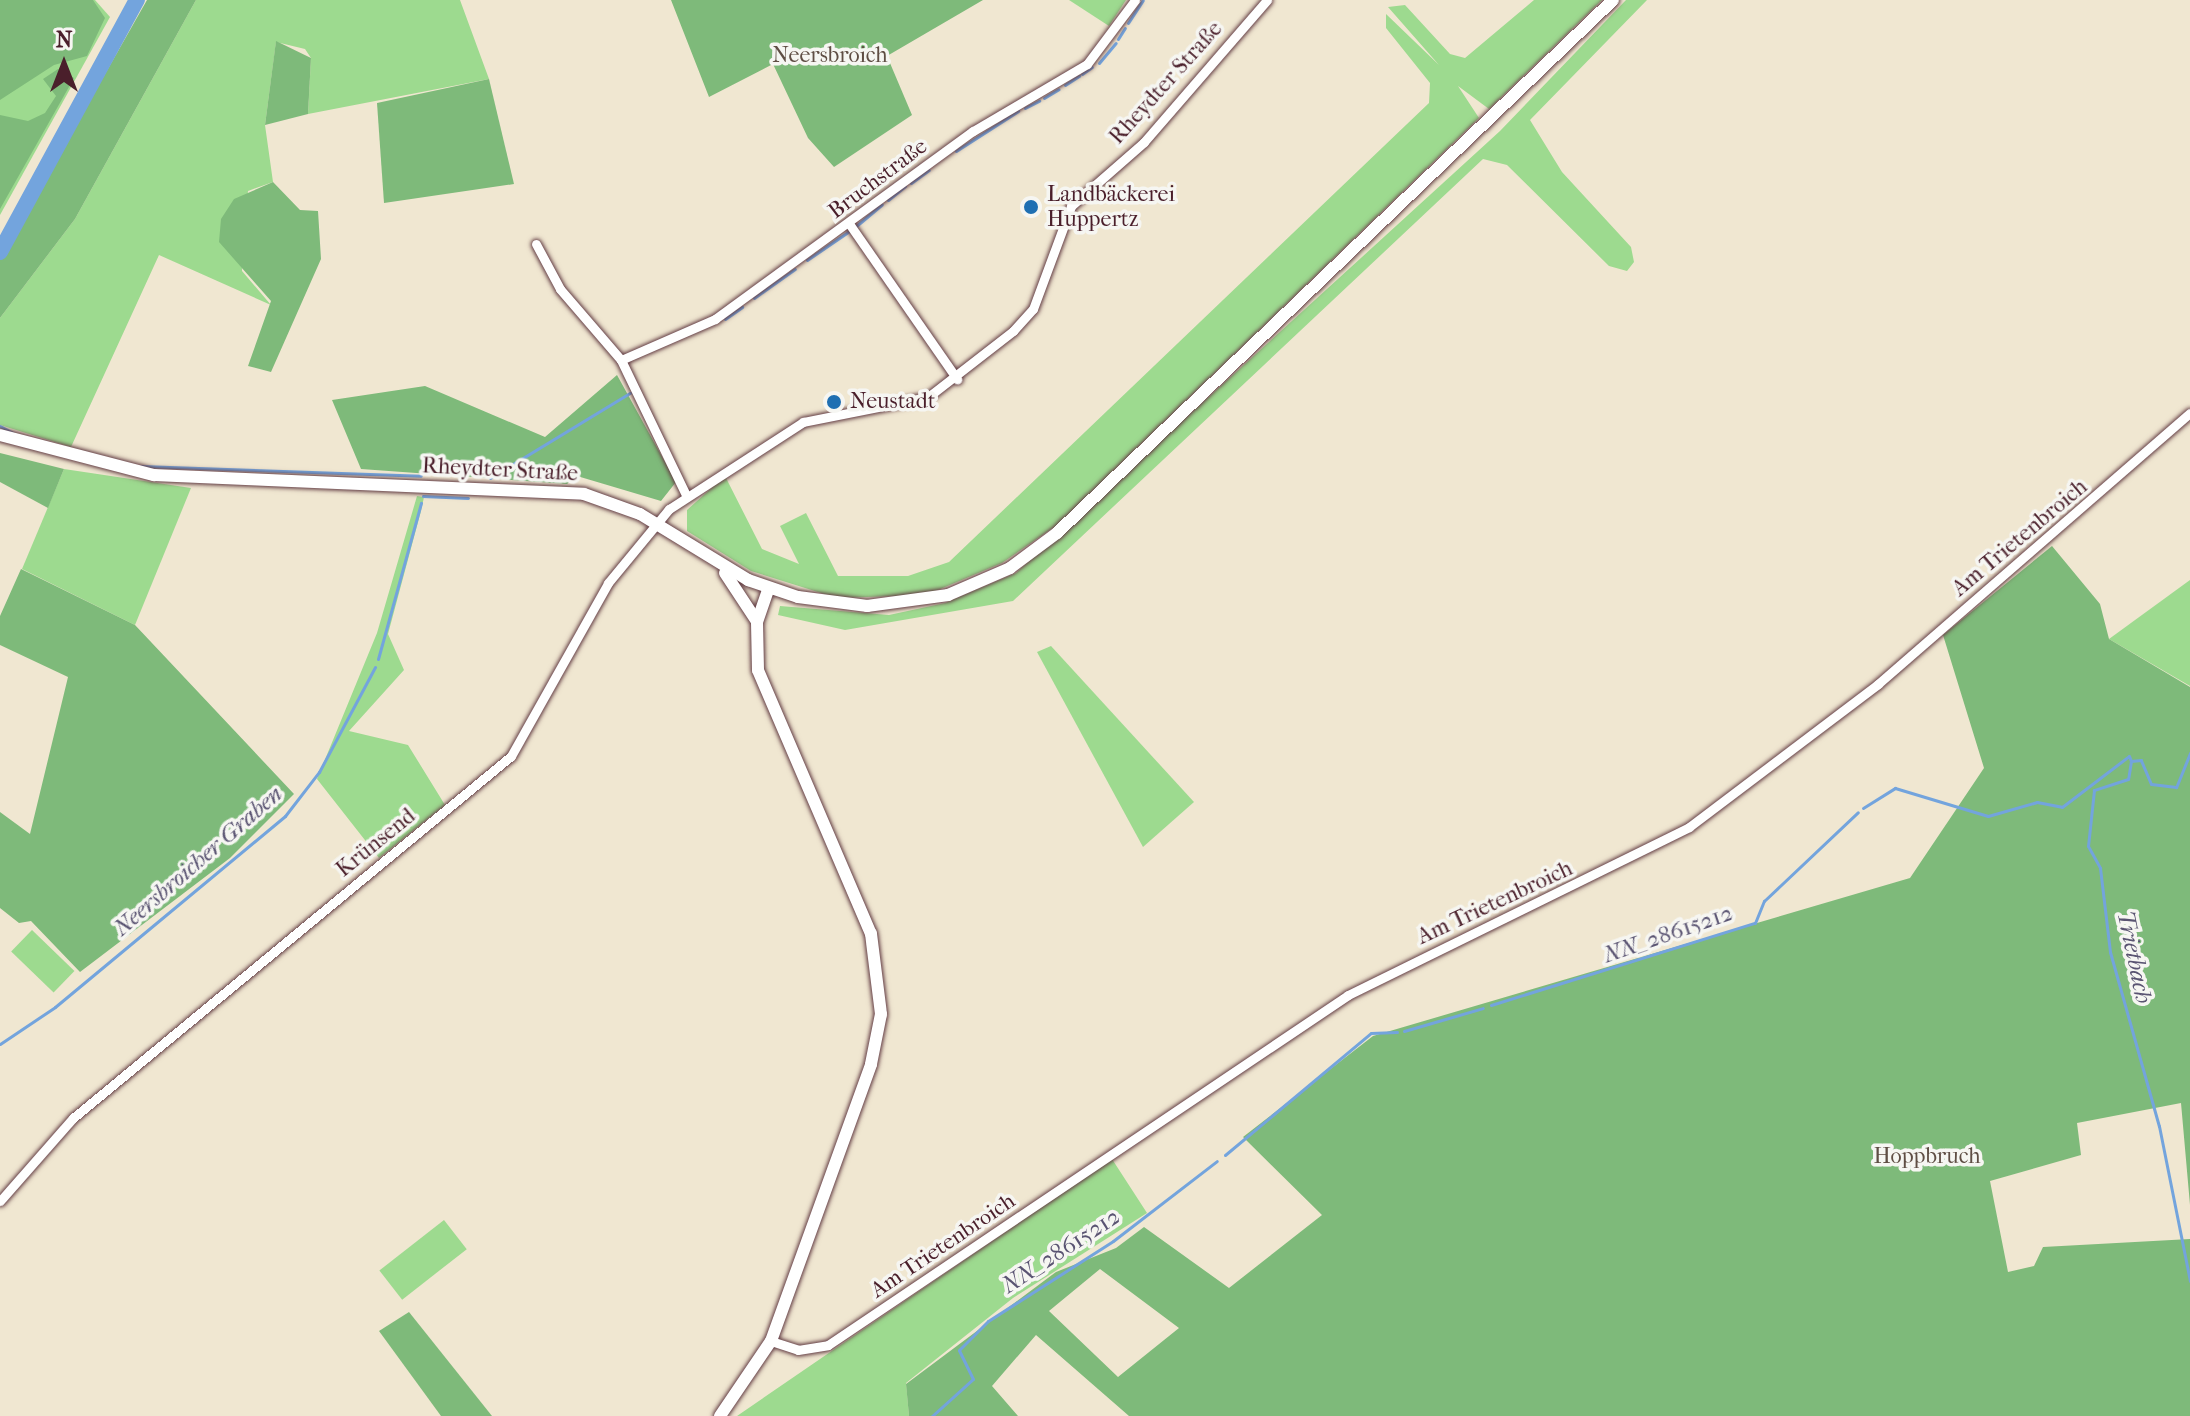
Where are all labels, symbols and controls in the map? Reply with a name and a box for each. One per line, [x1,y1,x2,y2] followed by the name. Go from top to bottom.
[1104,16,1228,150] street label: Rheydter Straße
[24,24,104,104] north arrow
[56,27,72,53] text: N
[772,43,888,69] park label: Neersbroich
[824,133,932,225] street label: Bruchstraße
[1047,181,1175,232] place label: Landbäckerei Huppertz
[1022,198,1040,216] marker: Landbäckerei Huppertz
[850,389,936,415] place label: Neustadt
[825,393,843,411] marker: Neustadt
[421,453,579,487] street label: Rheydter Straße
[1947,474,2093,602] street label: Am Trietenbroich
[107,780,289,942] water label: Neersbroicher Graben
[331,803,421,883] street label: Krünsend
[1413,855,1577,951] street label: Am Trietenbroich
[1599,898,1737,970] water label: NN_28615212
[2110,908,2158,1006] water label: Trietbach
[1873,1144,1981,1170] park label: Hoppbruch
[866,1188,1020,1304] street label: Am Trietenbroich
[996,1202,1126,1300] water label: NN_28615212

